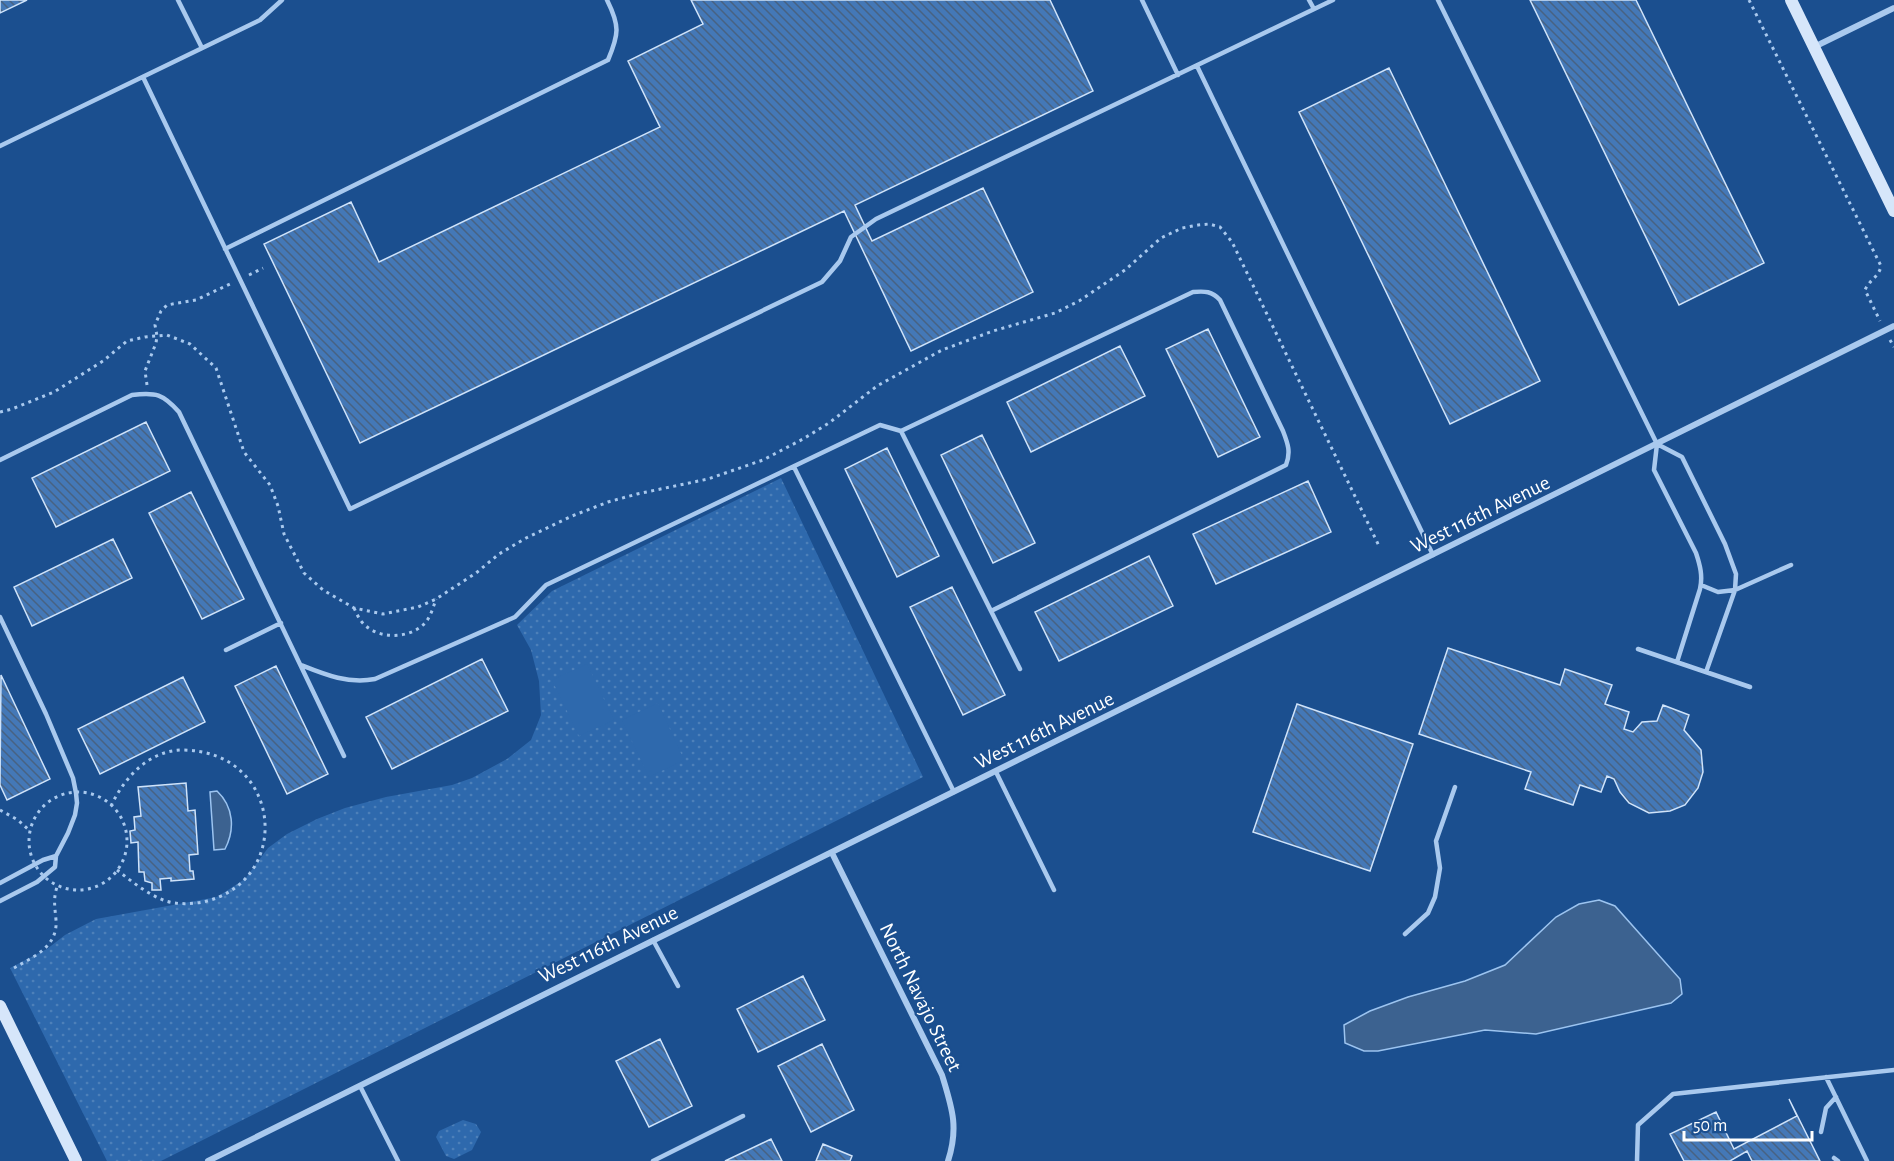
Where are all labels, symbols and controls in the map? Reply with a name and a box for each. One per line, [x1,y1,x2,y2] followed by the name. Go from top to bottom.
[1407,472,1553,557] street label: West 116th Avenue
[971,688,1117,773] street label: West 116th Avenue
[535,902,681,987] street label: West 116th Avenue
[876,920,966,1075] street label: North Navajo Street
[1684,1104,1812,1142] scale bar
[1693,1117,1727,1135] text: 50 m

